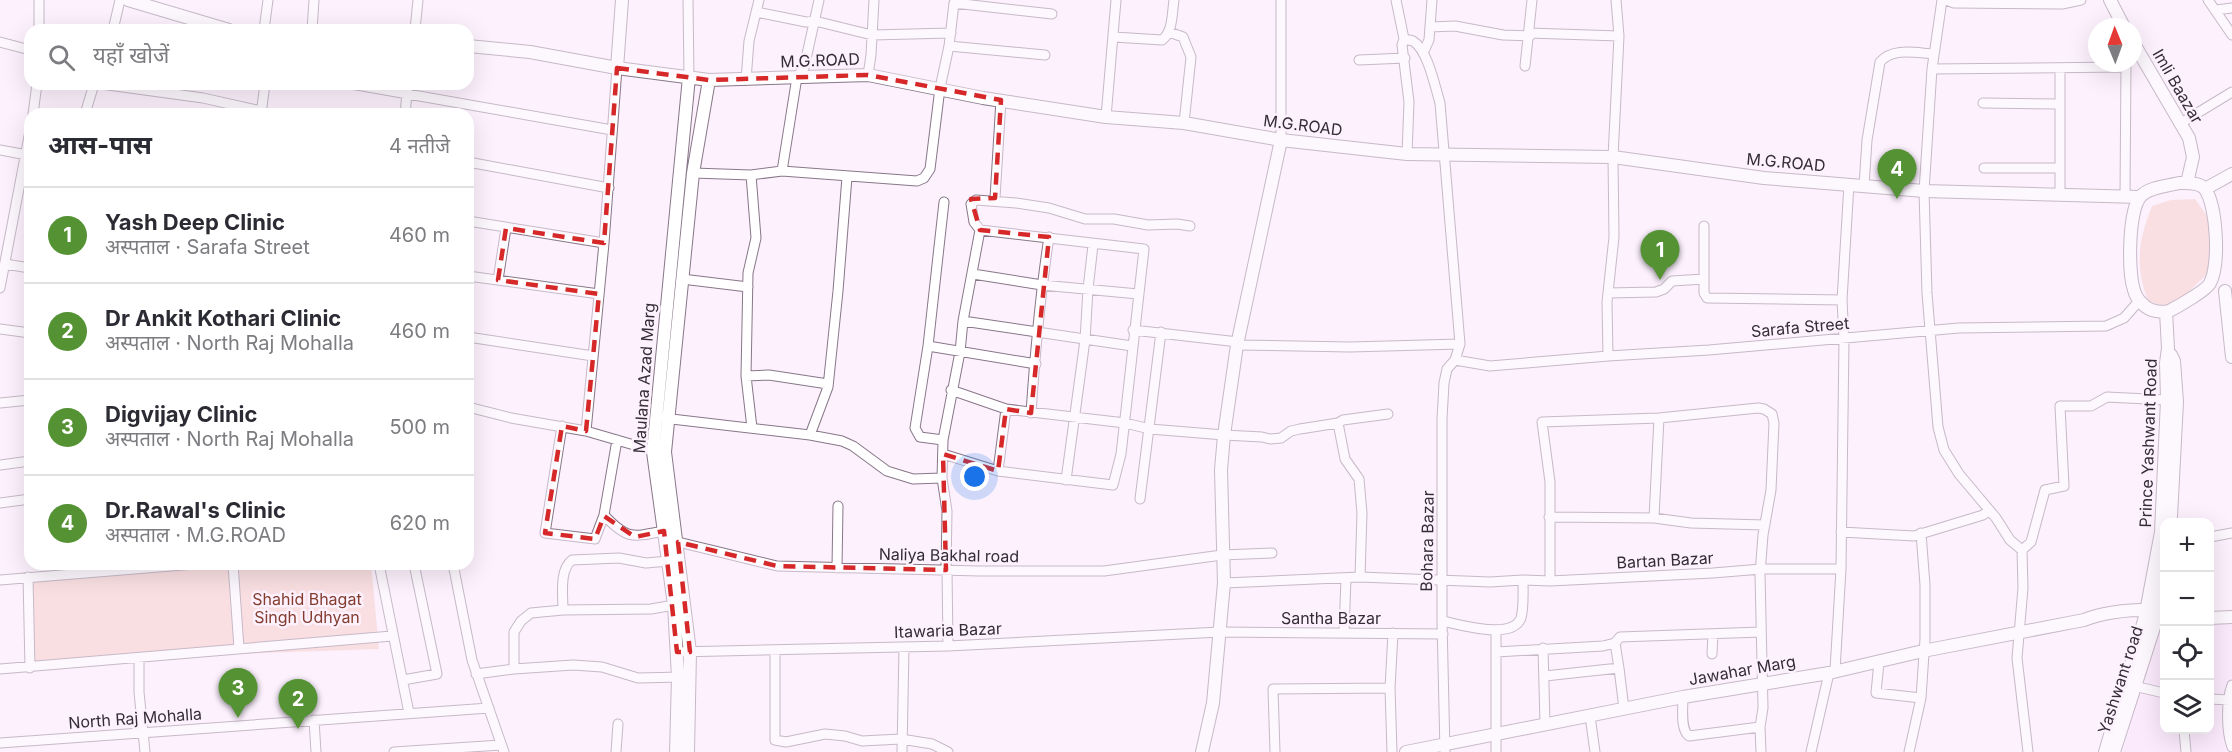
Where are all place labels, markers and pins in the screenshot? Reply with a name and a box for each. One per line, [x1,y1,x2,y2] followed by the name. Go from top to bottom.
[1878,150,1916,199] pin: 4
[1640,230,1680,280] pin: 1
[218,668,258,718] pin: 3
[278,680,318,729] pin: 2

